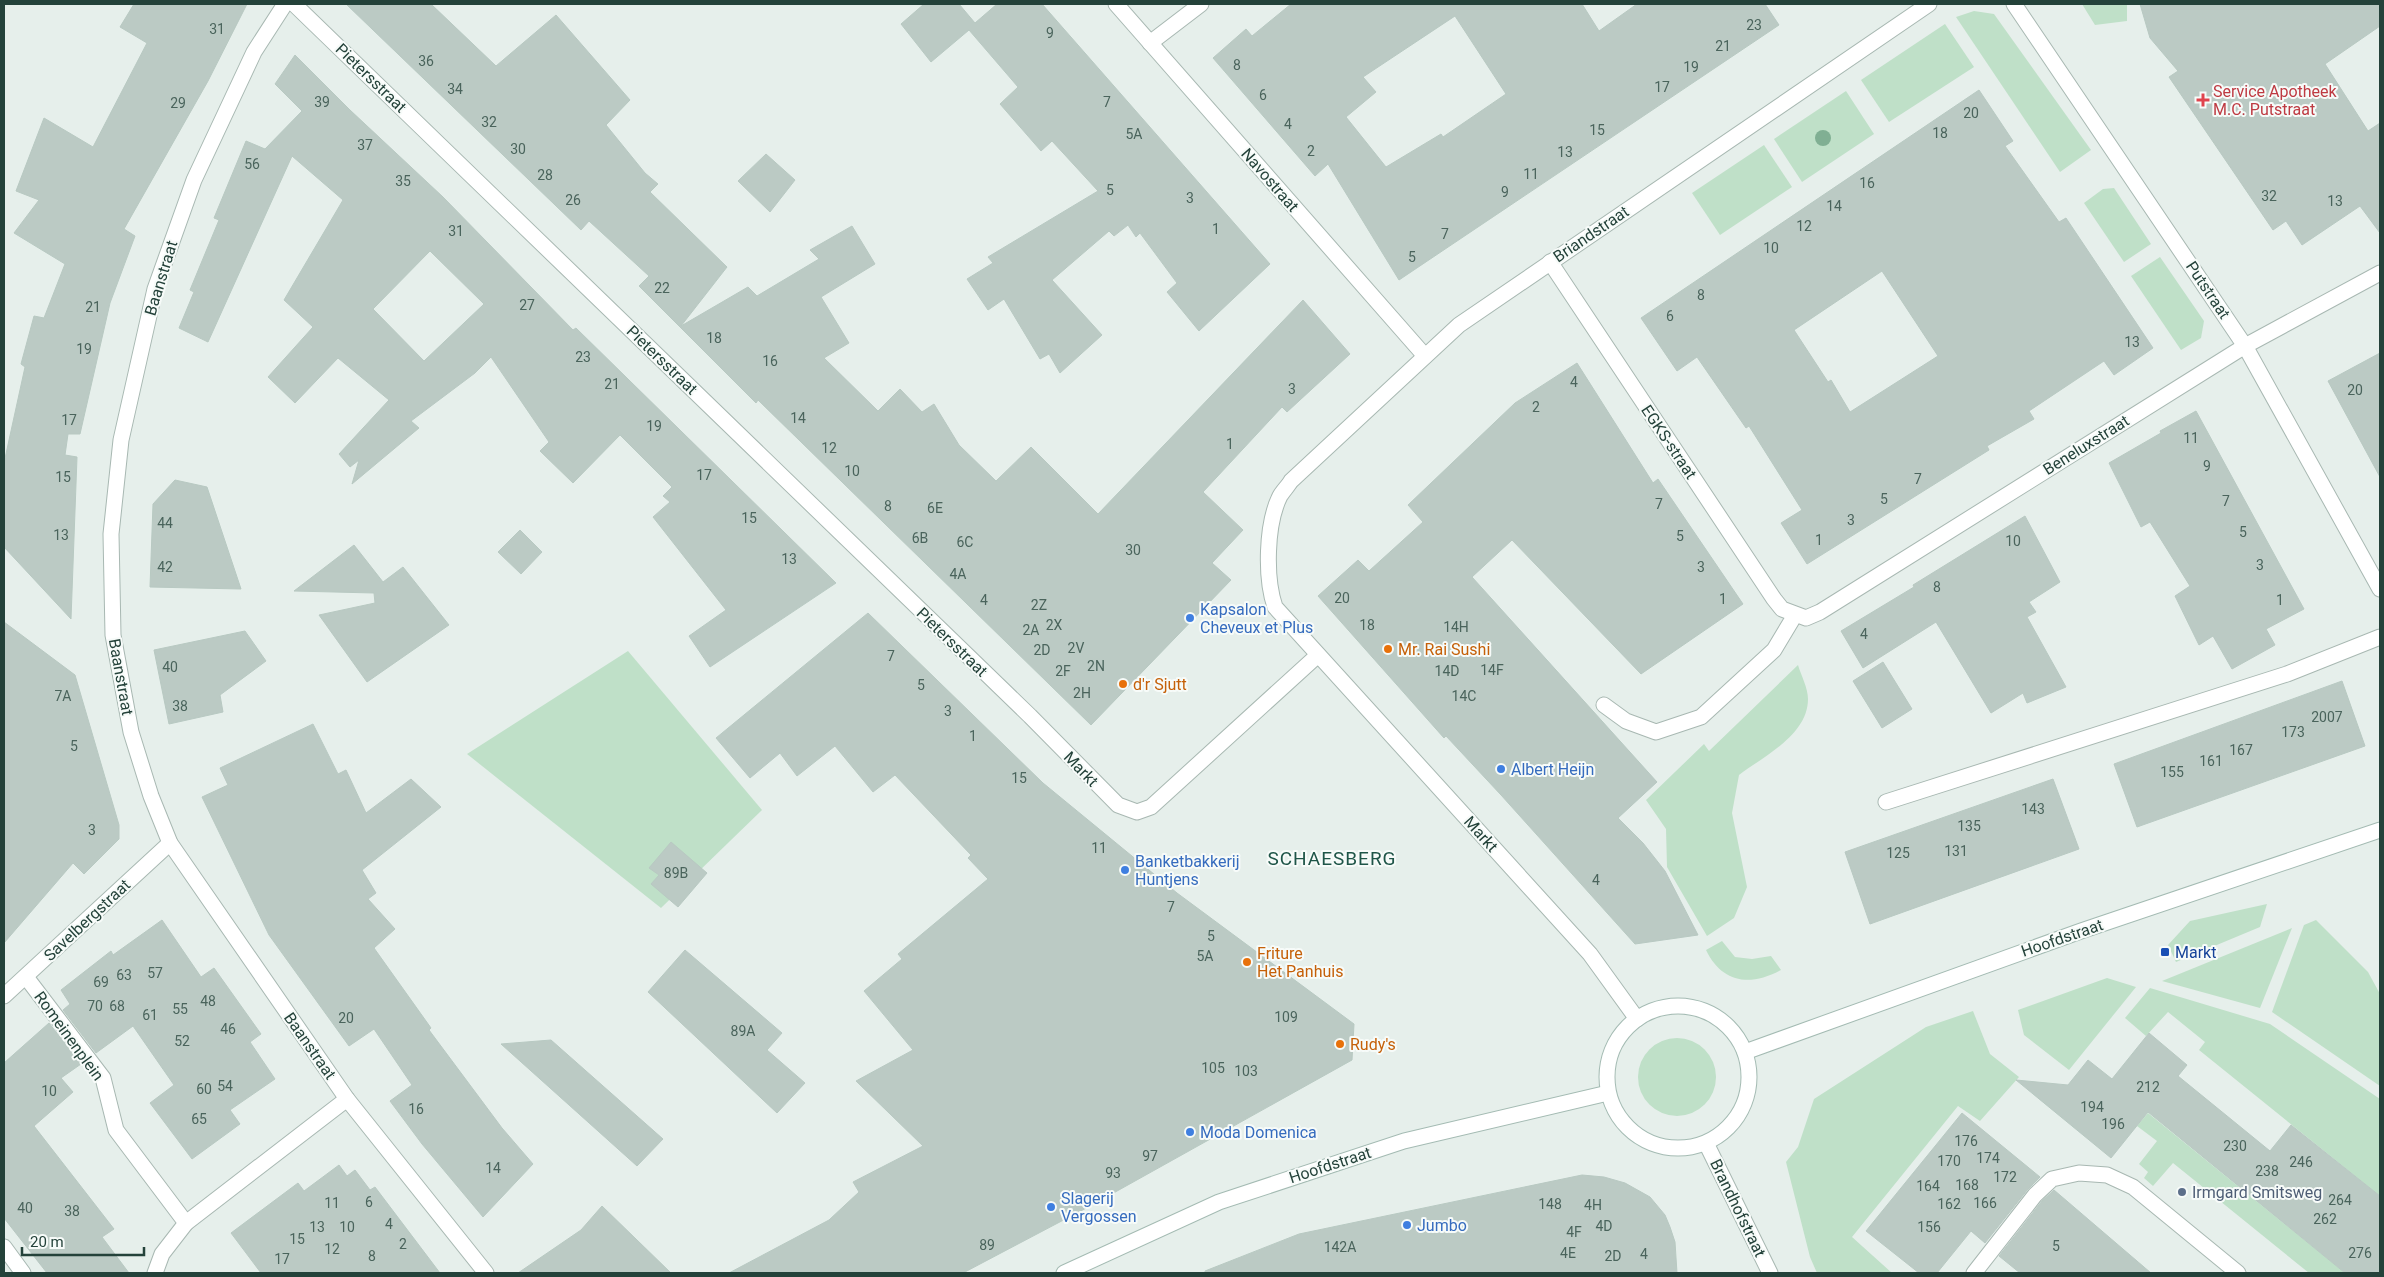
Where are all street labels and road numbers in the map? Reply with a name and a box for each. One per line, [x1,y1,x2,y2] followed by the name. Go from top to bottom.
[332,40,410,116] street label: Pietersstraat
[1237,144,1303,216] street label: Navostraat
[1550,202,1632,266] street label: Briandstraat
[141,238,181,318] street label: Baanstraat
[2182,258,2234,322] street label: Putstraat
[623,322,701,398] street label: Pietersstraat
[1637,401,1701,483] street label: EGKS-straat
[2040,411,2132,479] street label: Beneluxstraat
[913,604,991,680] street label: Pietersstraat
[105,637,137,717] street label: Baanstraat
[1060,747,1102,791] street label: Markt
[1460,812,1502,856] street label: Markt
[40,875,134,965] street label: Savelbergstraat
[2019,915,2105,961] street label: Hoofdstraat
[30,988,108,1084] street label: Romeinenplein
[280,1009,340,1083] street label: Baanstraat
[1286,1143,1374,1187] street label: Hoofdstraat
[1706,1156,1770,1260] street label: Brandhofstraat

